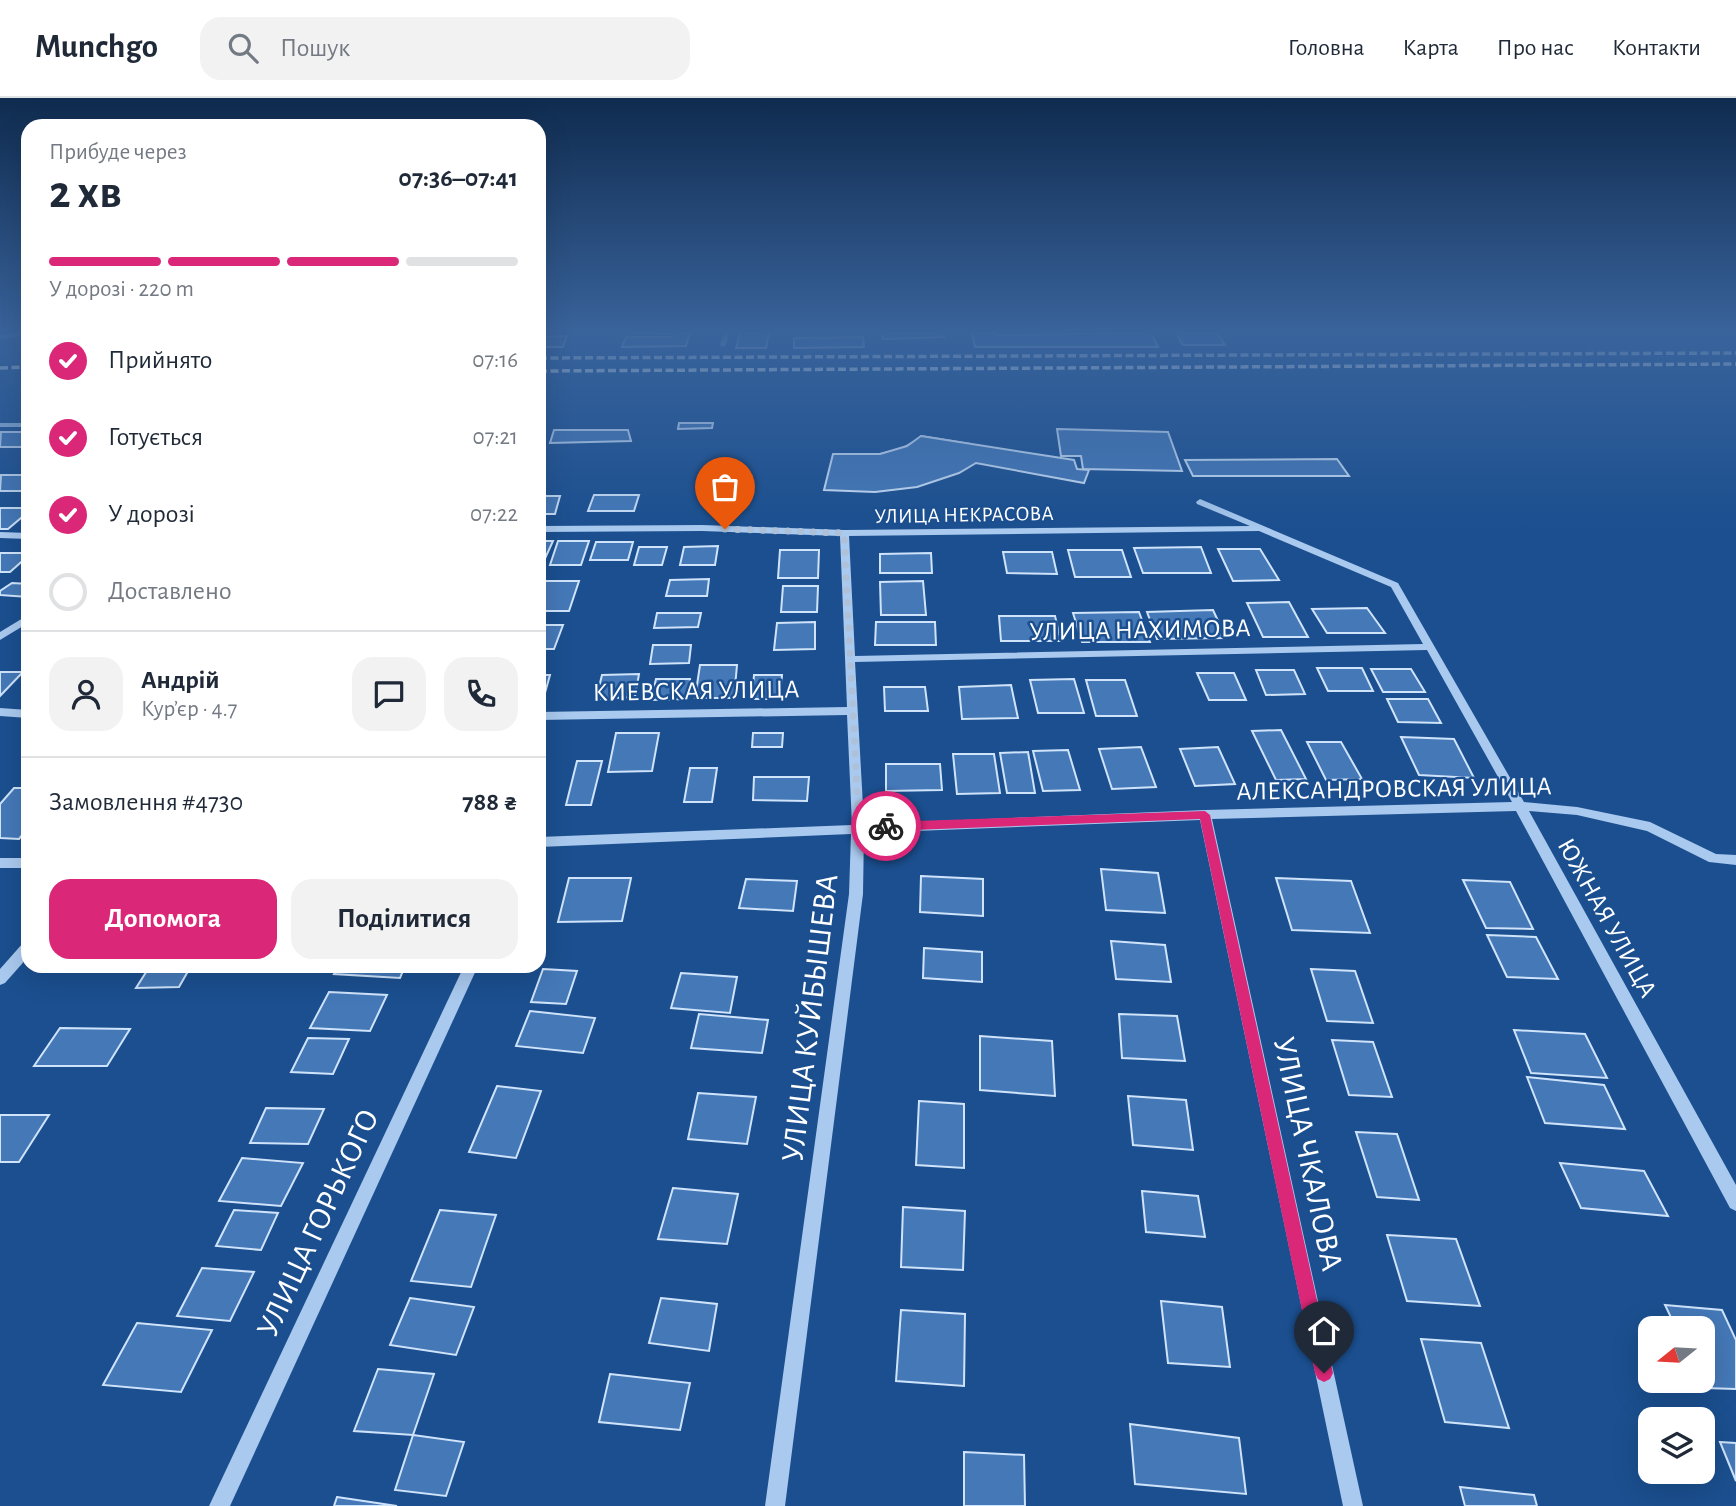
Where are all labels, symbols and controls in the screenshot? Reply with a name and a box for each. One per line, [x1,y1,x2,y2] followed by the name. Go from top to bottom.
[200,17,690,80] search box
[224,29,262,67] icon: search
[35,31,158,64] text: Munchgo
[280,35,350,61] text: Пошук
[1288,36,1364,60] text: Головна
[1402,36,1459,60] text: Карта
[1497,36,1574,60] text: Про нас
[1612,36,1701,60] text: Контакти
[49,141,187,164] text: Прибуде через
[398,165,518,191] text: 07:36–07:41
[49,170,122,216] text: 2 хв
[49,278,194,301] text: У дорозі · 220 m
[49,342,87,380] icon: check
[108,347,212,373] text: Прийнято
[472,349,518,372] text: 07:16
[49,419,87,457] icon: check
[108,424,203,450] text: Готується
[473,426,518,449] text: 07:21
[695,457,755,529] pin
[706,468,744,506] icon: bag
[49,496,87,534] icon: check
[108,501,195,527] text: У дорозі
[470,503,518,526] text: 07:22
[874,503,1054,527] street label: УЛИЦА НЕКРАСОВА
[108,578,232,604] text: Доставлено
[1029,615,1251,645] street label: УЛИЦА НАХИМОВА
[49,657,123,731] button: person
[352,657,426,731] button: chat
[444,657,518,731] button: phone
[141,667,220,693] text: Андрій
[592,676,800,706] street label: КИЕВСКАЯ УЛИЦА
[141,698,237,721] text: Кур’єр · 4.7
[1236,773,1552,805] street label: АЛЕКСАНДРОВСКАЯ УЛИЦА
[49,789,243,815] text: Замовлення #4730
[462,789,518,815] text: 788 ₴
[851,791,921,861] courier
[867,807,905,845] icon: bike
[1553,834,1661,1002] street label: ЮЖНАЯ УЛИЦА
[776,872,844,1164] street label: УЛИЦА КУЙБЫШЕВА
[49,879,277,959] button: Допомога
[291,879,518,959] button: Поділитися
[1268,1034,1348,1274] street label: УЛИЦА ЧКАЛОВА
[251,1104,385,1342] street label: УЛИЦА ГОРЬКОГО
[1294,1301,1354,1373] pin
[1305,1312,1343,1350] icon: home
[1638,1316,1715,1393] north arrow
[1638,1316,1715,1484] map controls
[1638,1407,1715,1484] button: layers

